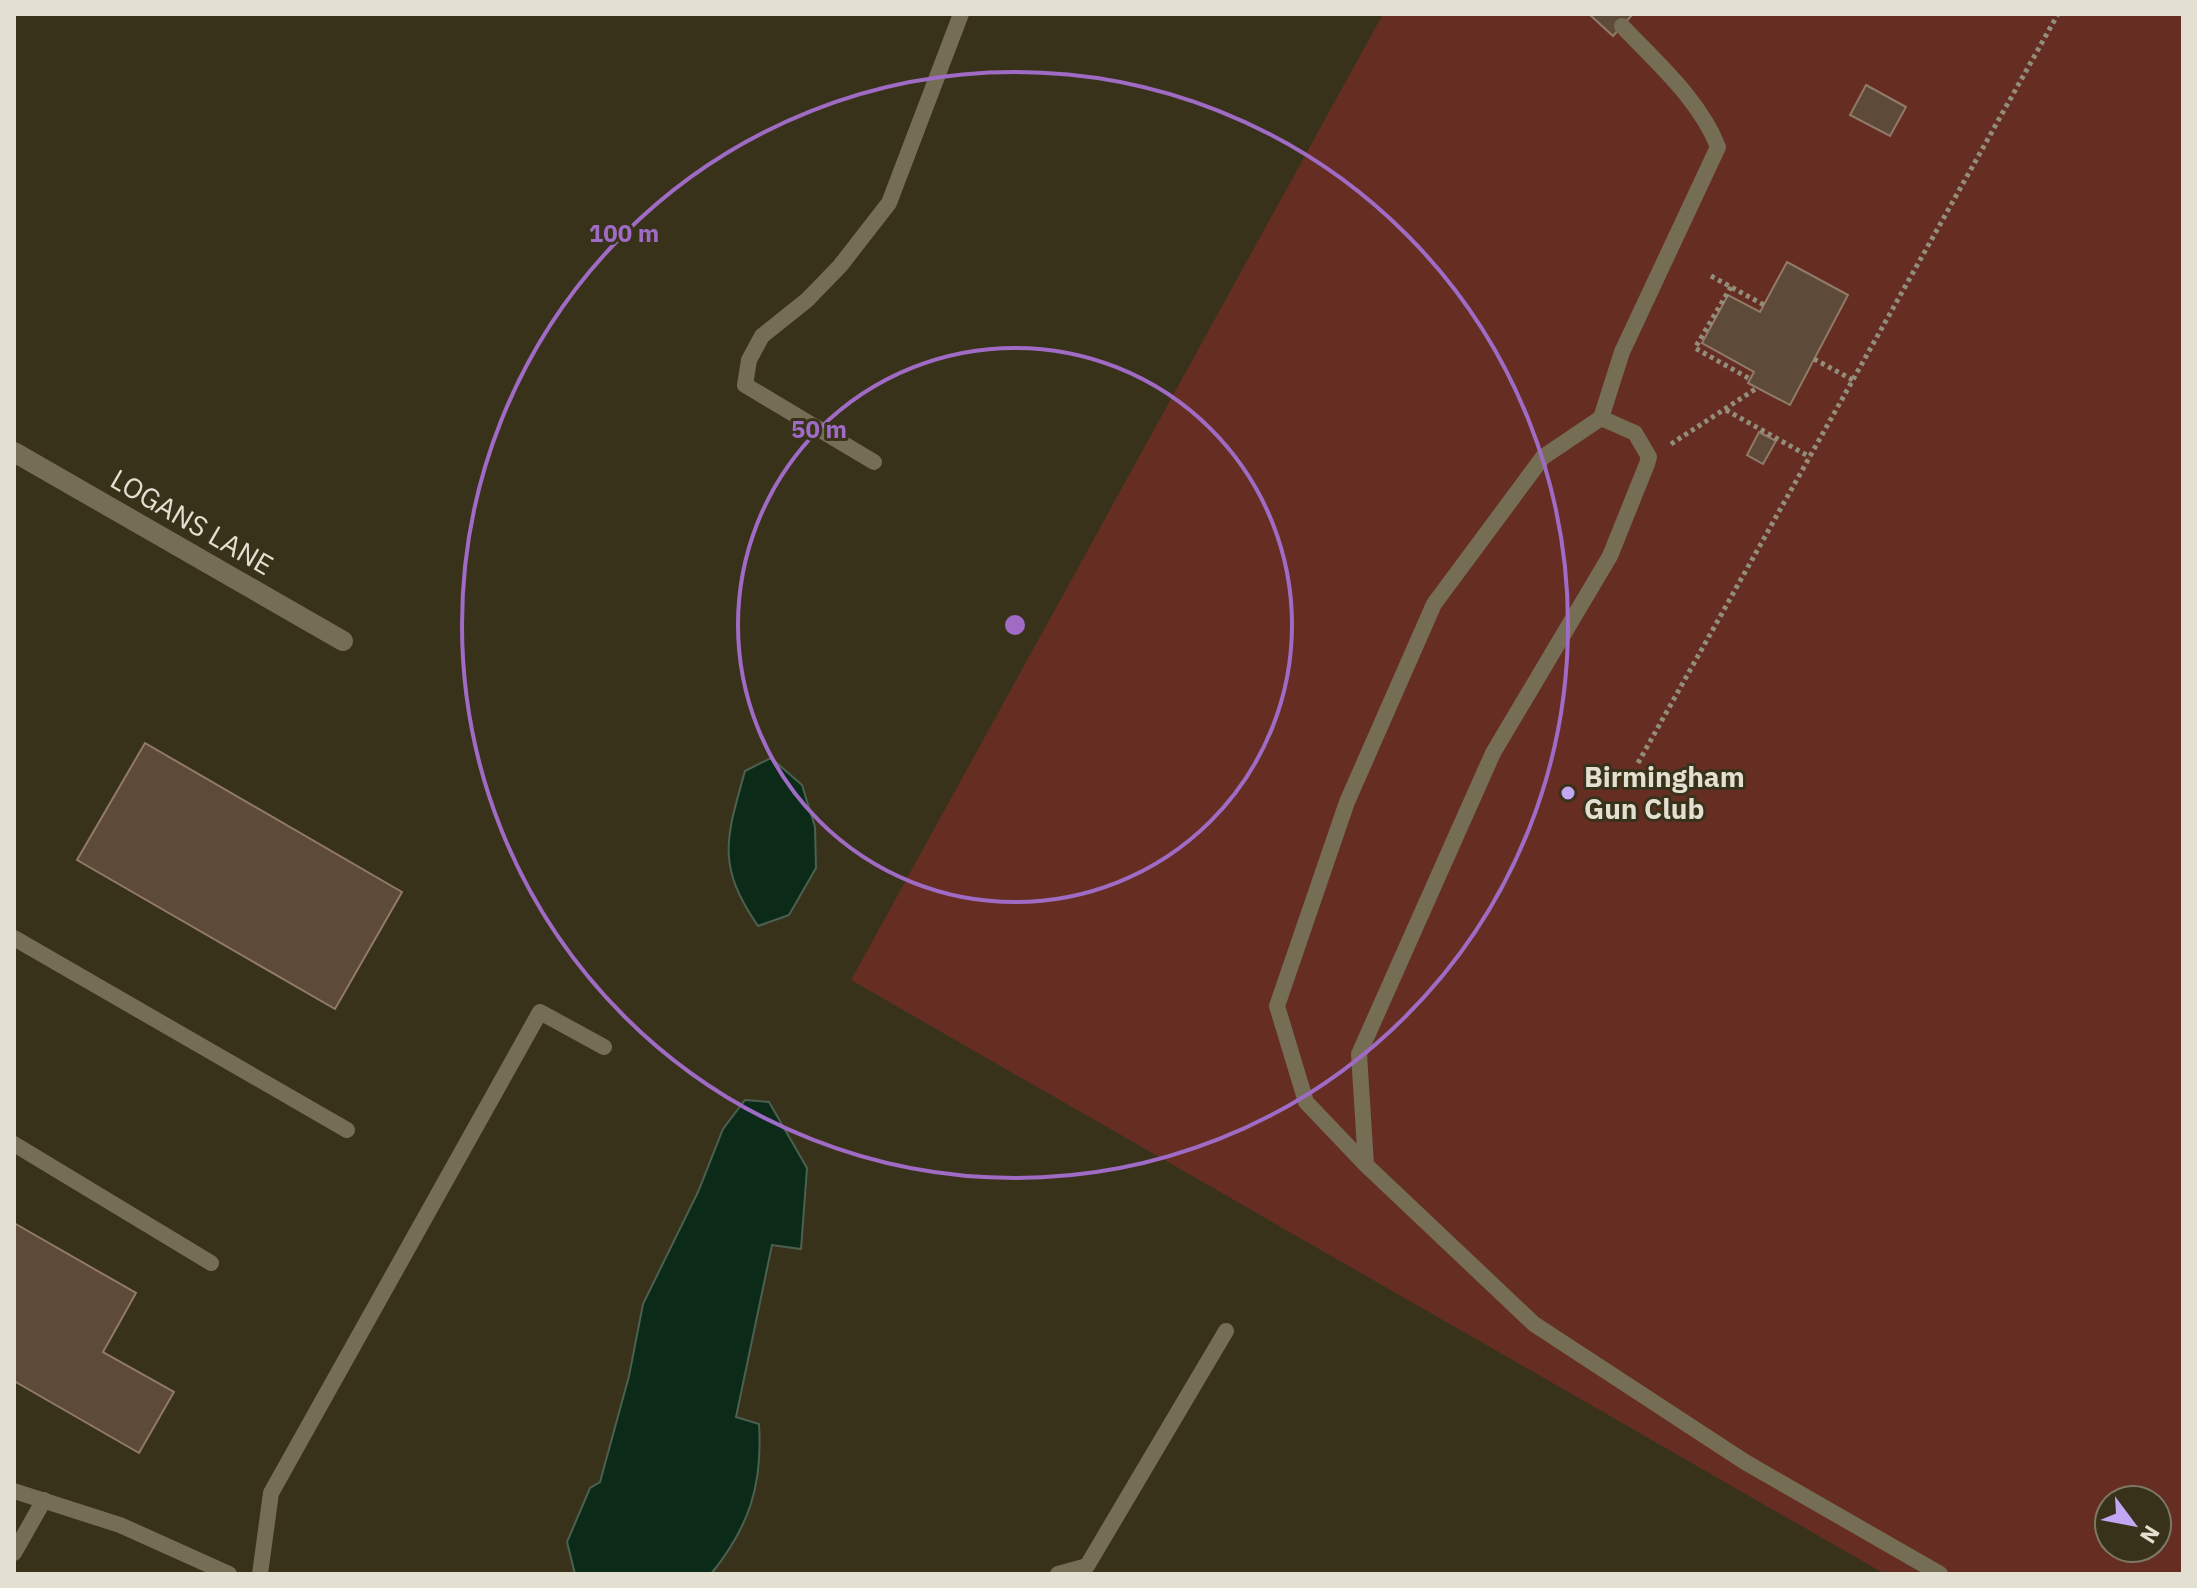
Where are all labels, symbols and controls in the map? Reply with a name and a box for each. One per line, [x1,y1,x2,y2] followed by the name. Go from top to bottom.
[589,217,659,249] text: 100 m
[791,413,847,445] text: 50 m
[104,460,280,583] street label: LOGANS LANE
[1001,611,1029,639] centre of rings
[1584,758,1745,827] place label: Birmingham Gun Club
[1559,784,1577,802] marker: Birmingham Gun Club
[2093,1484,2173,1564] north arrow
[2134,1520,2167,1549] text: N

